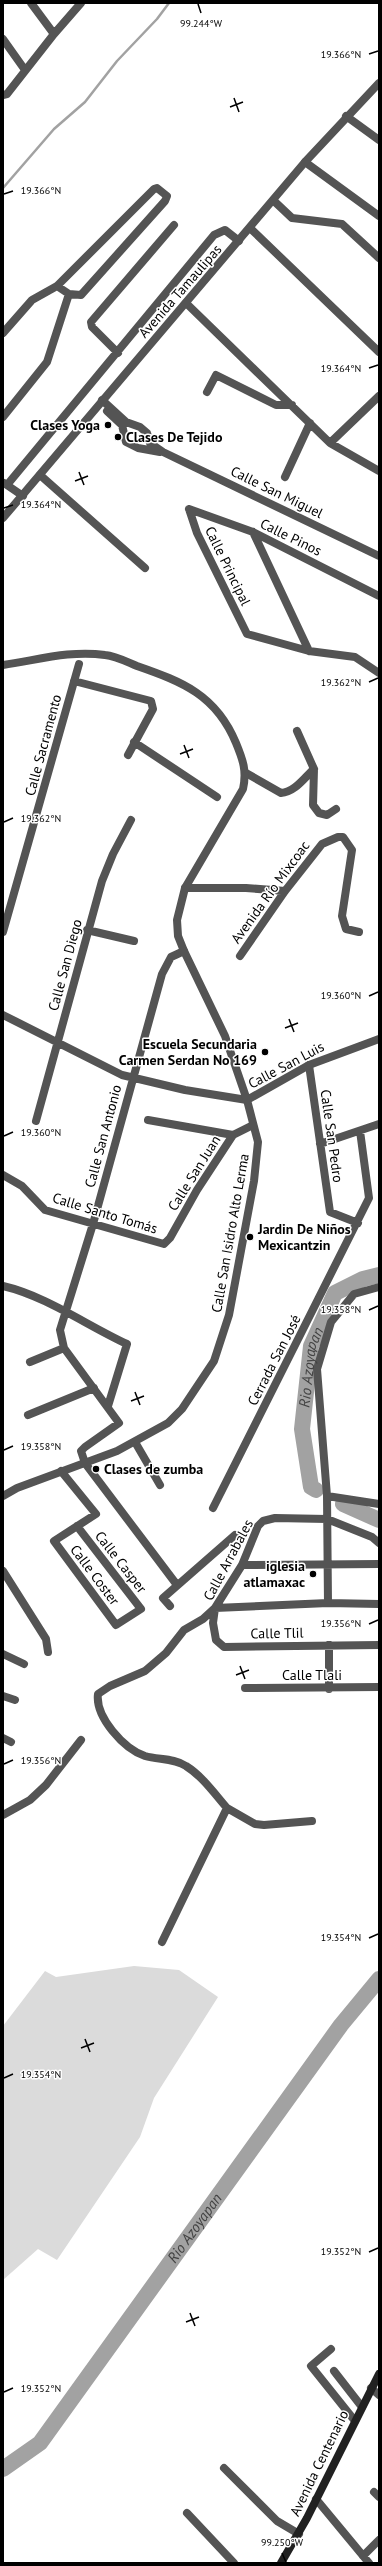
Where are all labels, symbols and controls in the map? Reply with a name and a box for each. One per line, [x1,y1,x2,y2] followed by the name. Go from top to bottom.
[180,17,223,30] text: 99.244°W
[321,48,361,61] text: 19.366°N
[21,184,61,197] text: 19.366°N
[135,241,226,341] street label: Avenida Tamaulipas
[321,362,361,375] text: 19.364°N
[30,416,100,434] place label: Clases Yoga
[103,420,113,430] marker: Clases Yoga
[126,428,223,446] place label: Clases De Tejido
[113,432,123,442] marker: Clases De Tejido
[228,462,326,522] street label: Calle San Miguel
[21,498,61,511] text: 19.364°N
[257,514,325,560] street label: Calle Pinos
[201,523,255,609] street label: Calle Principal
[321,676,361,689] text: 19.362°N
[21,692,65,798] street label: Calle Sacramento
[21,812,61,825] text: 19.362°N
[227,837,313,947] street label: Avenida Río Mixcoac
[44,917,86,1013] street label: Calle San Diego
[321,989,361,1002] text: 19.360°N
[119,1035,257,1069] place label: Escuela Secundaria Carmen Serdan No 169
[245,1037,327,1093] street label: Calle San Luis
[260,1047,270,1057] marker: Escuela Secundaria Carmen Serdan No 169
[81,1083,125,1189] street label: Calle San Antonio
[317,1088,347,1184] street label: Calle San Pedro
[21,1126,61,1139] text: 19.360°N
[164,1132,224,1214] street label: Calle San Juan
[207,1152,253,1314] street label: Calle San Isidro Alto Lerma
[50,1188,160,1238] street label: Calle Santo Tomás
[257,1220,351,1254] place label: Jardin De Niños Mexicantzin
[245,1232,255,1242] marker: Jardin De Niños Mexicantzin
[321,1303,361,1316] text: 19.358°N
[243,1312,305,1408] street label: Cerrada San José
[294,1324,327,1408] water label: Rio Azoyapan
[21,1440,61,1453] text: 19.358°N
[104,1460,203,1478] place label: Clases de zumba
[91,1464,101,1474] marker: Clases de zumba
[199,1516,257,1604] street label: Calle Arrabales
[91,1527,151,1597] street label: Calle Casper
[66,1541,124,1609] street label: Calle Coster
[244,1557,305,1591] place label: iglesia atlamaxac
[308,1569,318,1579] marker: iglesia atlamaxac
[321,1617,361,1630] text: 19.356°N
[250,1624,304,1642] street label: Calle Tlil
[282,1666,342,1684] street label: Calle Tlali
[21,1754,61,1767] text: 19.356°N
[321,1931,361,1944] text: 19.354°N
[21,2068,61,2081] text: 19.354°N
[163,2189,226,2266] water label: Rio Azoyapan
[321,2245,361,2258] text: 19.352°N
[21,2382,61,2395] text: 19.352°N
[286,2407,352,2519] street label: Avenida Centenario
[261,2536,304,2549] text: 99.250°W

